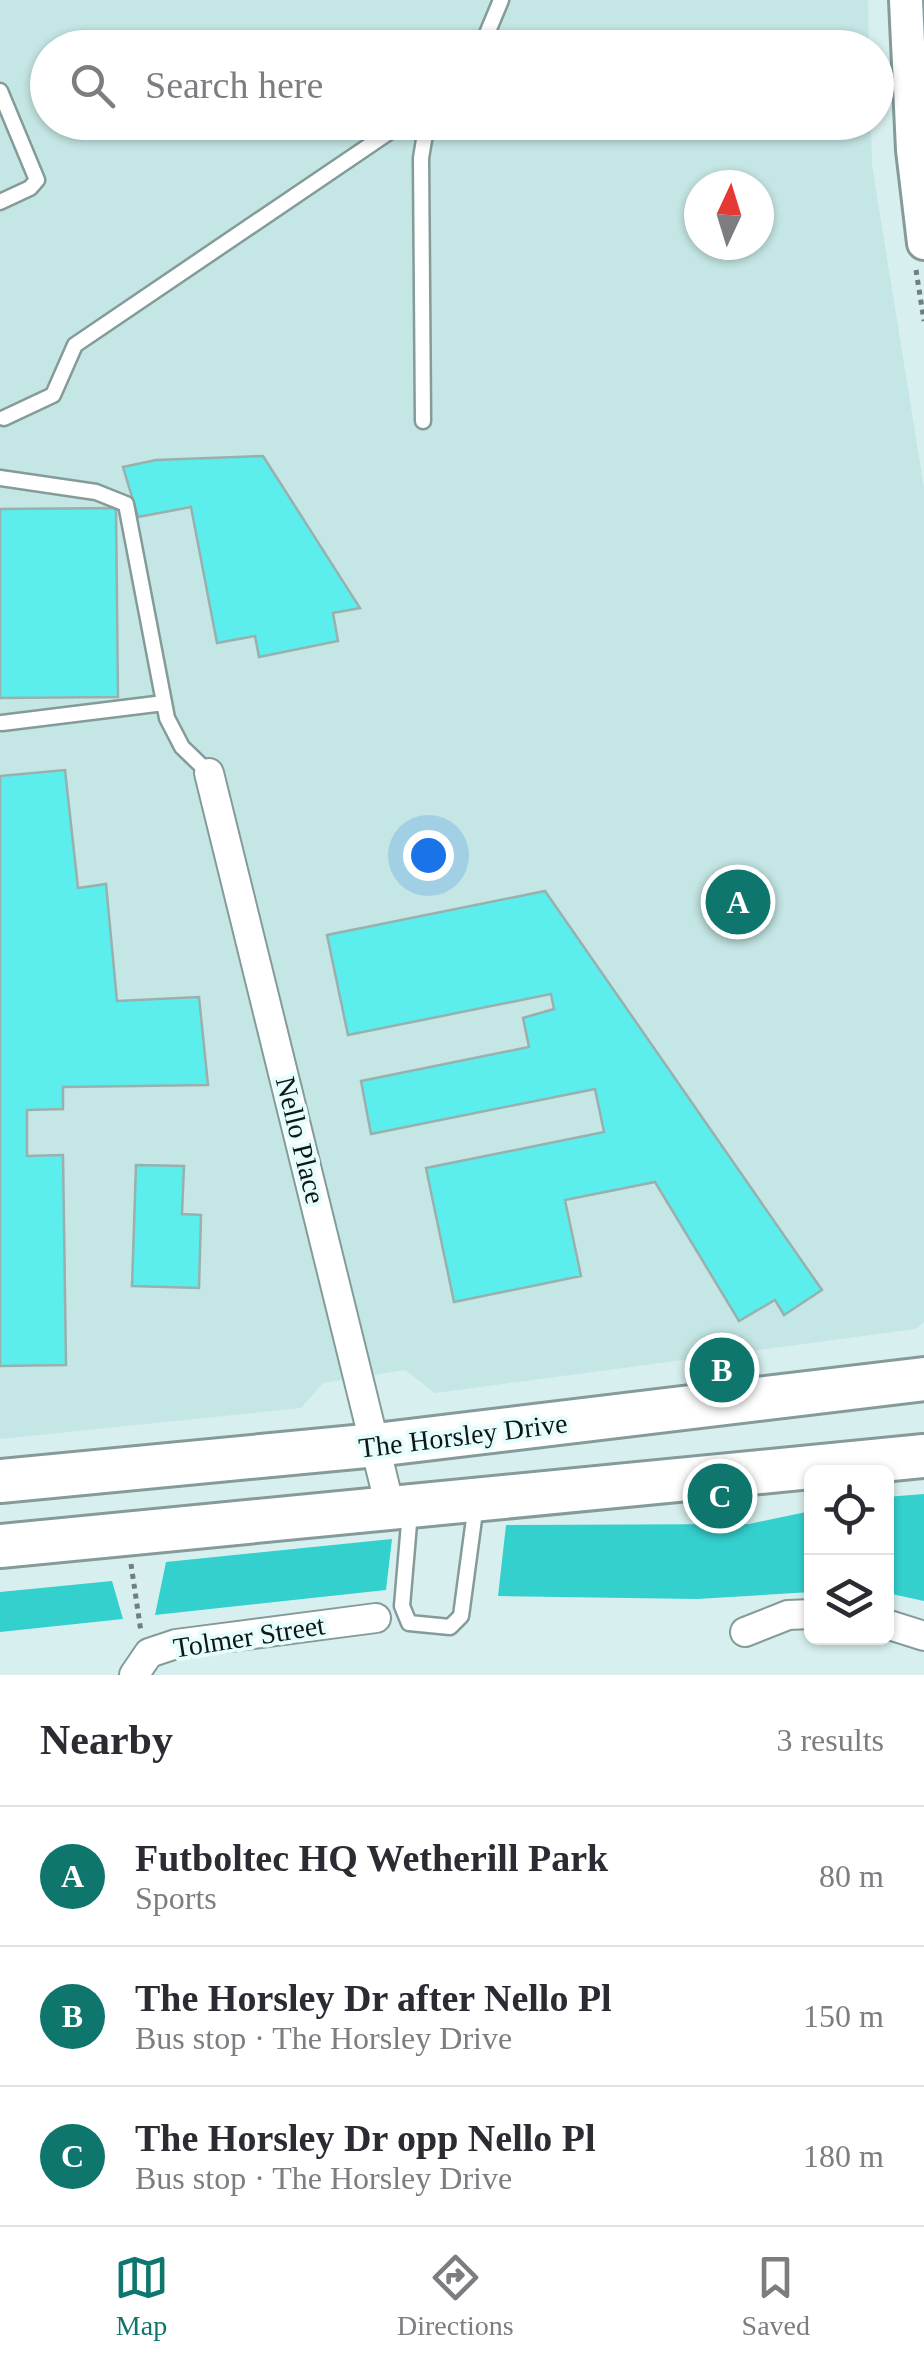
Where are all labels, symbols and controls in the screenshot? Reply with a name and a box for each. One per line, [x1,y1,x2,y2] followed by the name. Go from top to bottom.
[30,30,894,140] search box
[65,58,120,113] icon: search
[145,64,323,106] text: Search here
[684,170,774,260] north arrow
[403,830,454,881] your location
[706,864,770,940] pin: A
[270,1073,331,1207] street label: Nello Place
[690,1332,754,1408] pin: B
[357,1407,569,1464] street label: The Horsley Drive
[688,1458,752,1534] pin: C
[804,1465,894,1645] map controls
[804,1465,894,1555] button: locate
[804,1555,894,1645] button: layers
[171,1609,327,1664] street label: Tolmer Street
[40,1717,173,1763] text: Nearby
[776,1722,884,1758] text: 3 results
[135,1837,608,1879] text: Futboltec HQ Wetherill Park
[61,1858,84,1894] text: A
[819,1858,884,1894] text: 80 m
[135,1880,217,1916] text: Sports
[135,1977,612,2019] text: The Horsley Dr after Nello Pl
[62,1998,83,2034] text: B
[803,1998,884,2034] text: 150 m
[135,2020,512,2056] text: Bus stop · The Horsley Drive
[135,2117,596,2159] text: The Horsley Dr opp Nello Pl
[61,2138,84,2174] text: C
[803,2138,884,2174] text: 180 m
[135,2160,512,2196] text: Bus stop · The Horsley Drive
[114,2250,169,2342] tab: Map
[397,2250,514,2342] tab: Directions
[742,2250,810,2342] tab: Saved

